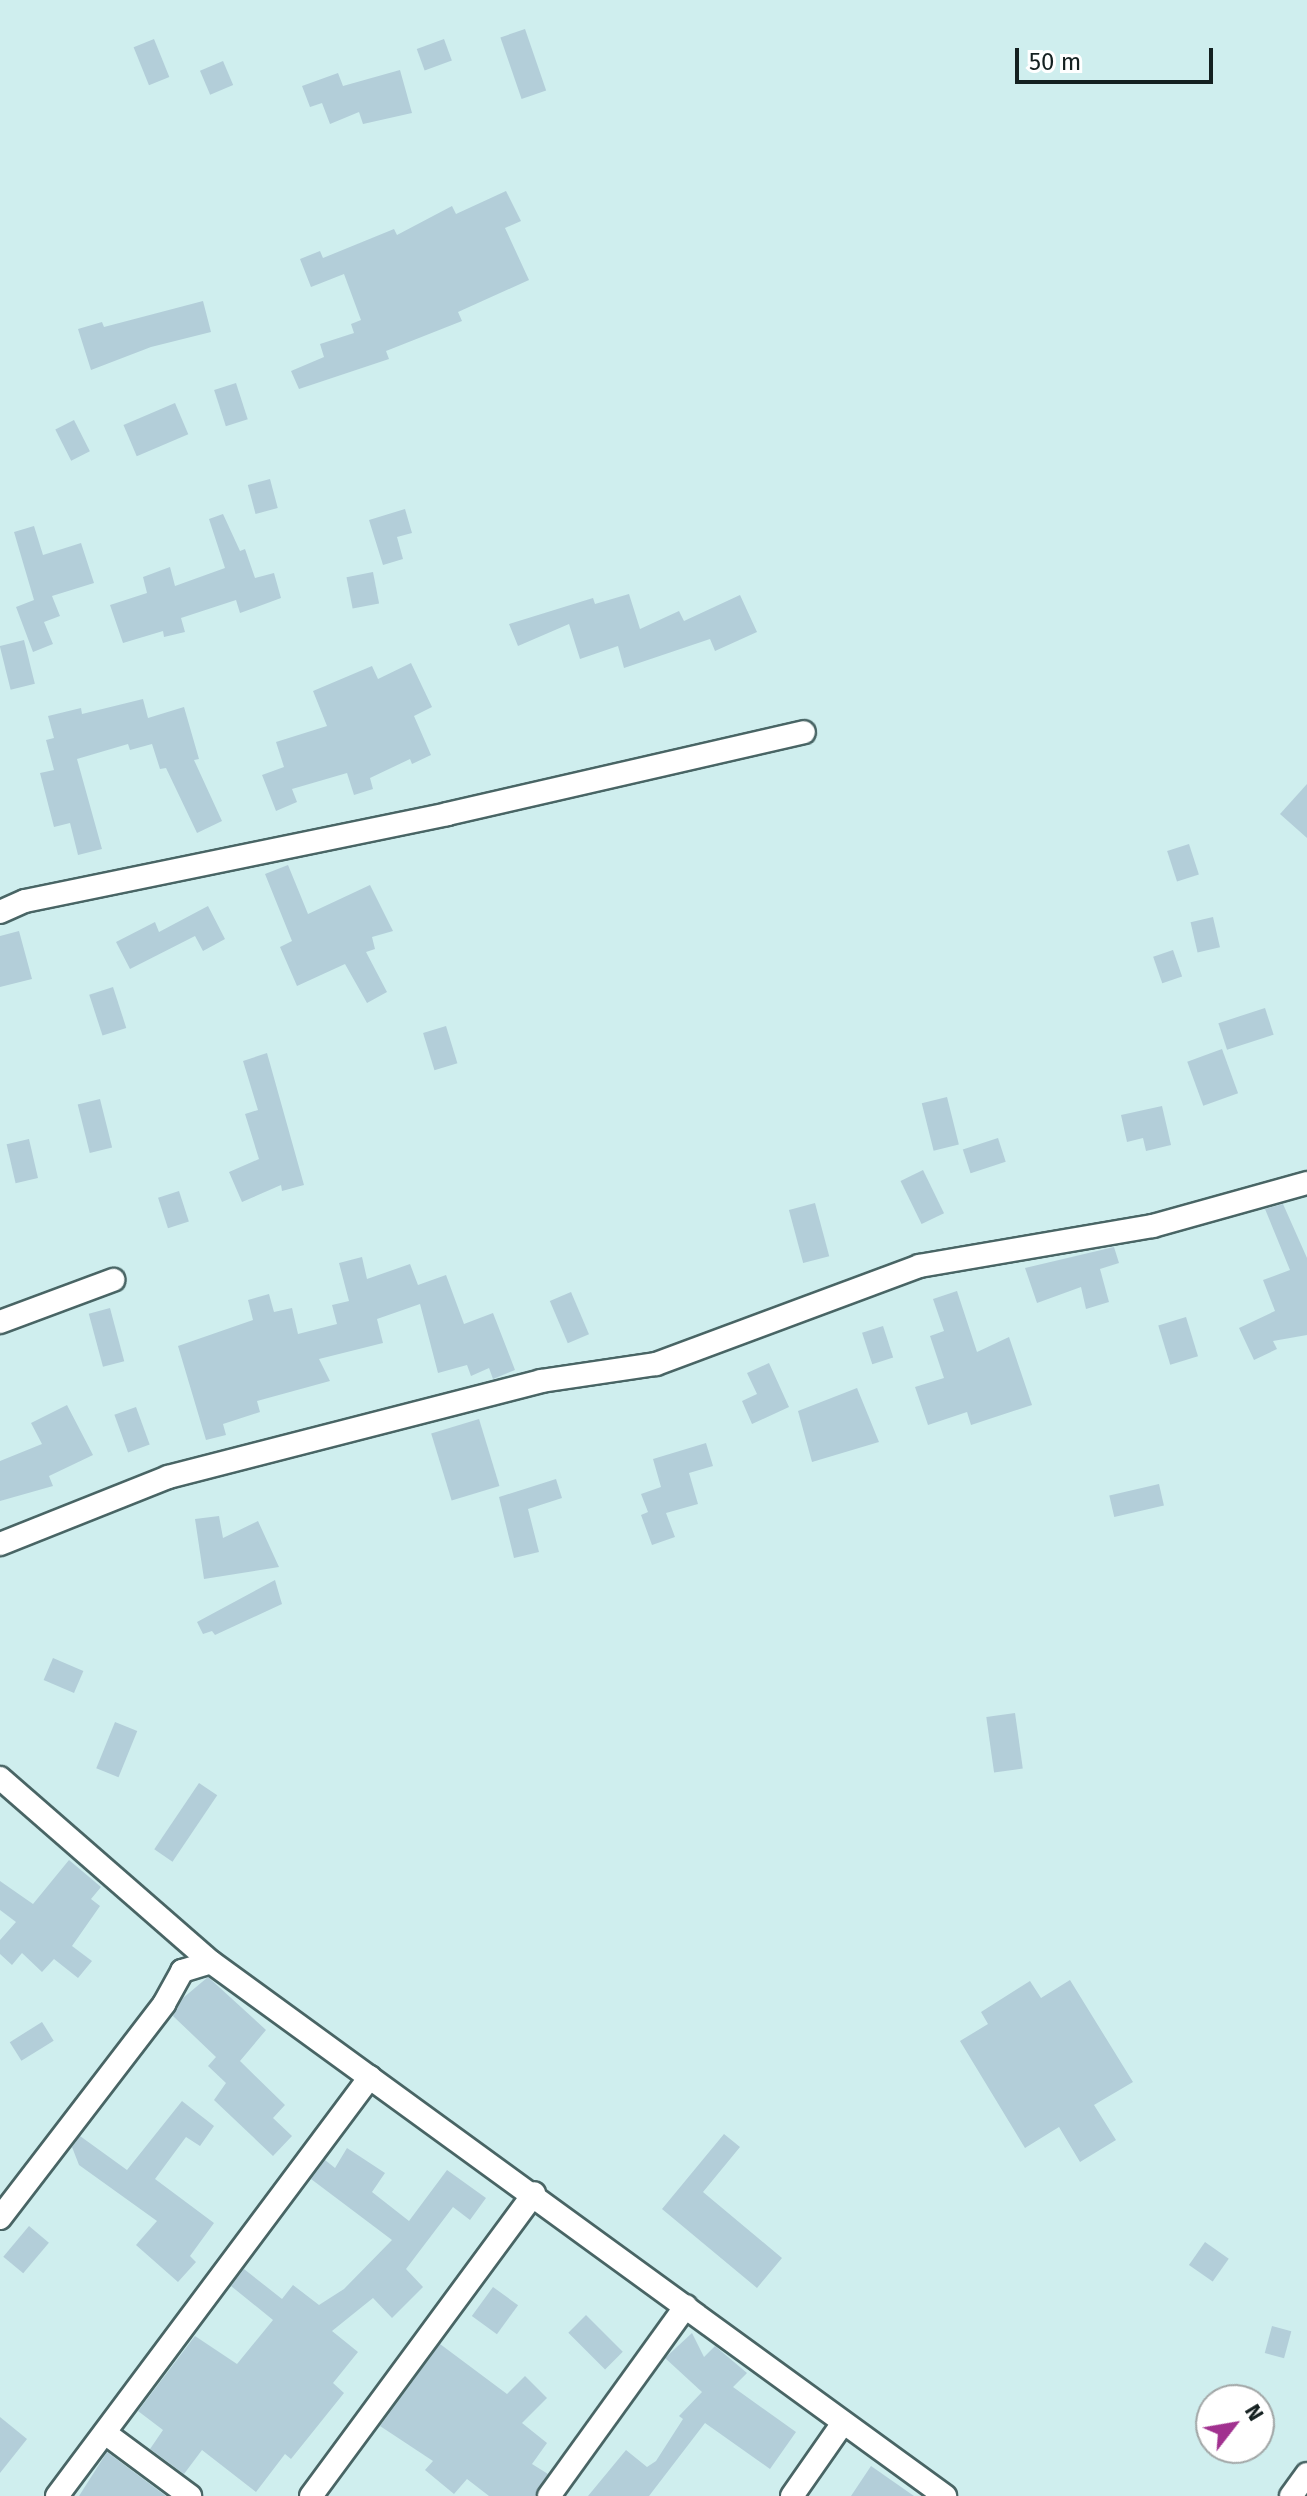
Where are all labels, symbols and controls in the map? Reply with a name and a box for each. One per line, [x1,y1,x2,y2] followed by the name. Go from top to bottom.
[1019,32,1217,82] scale bar
[1029,48,1081,76] text: 50 m
[1195,2384,1275,2464] north arrow
[1239,2399,1270,2426] text: N

